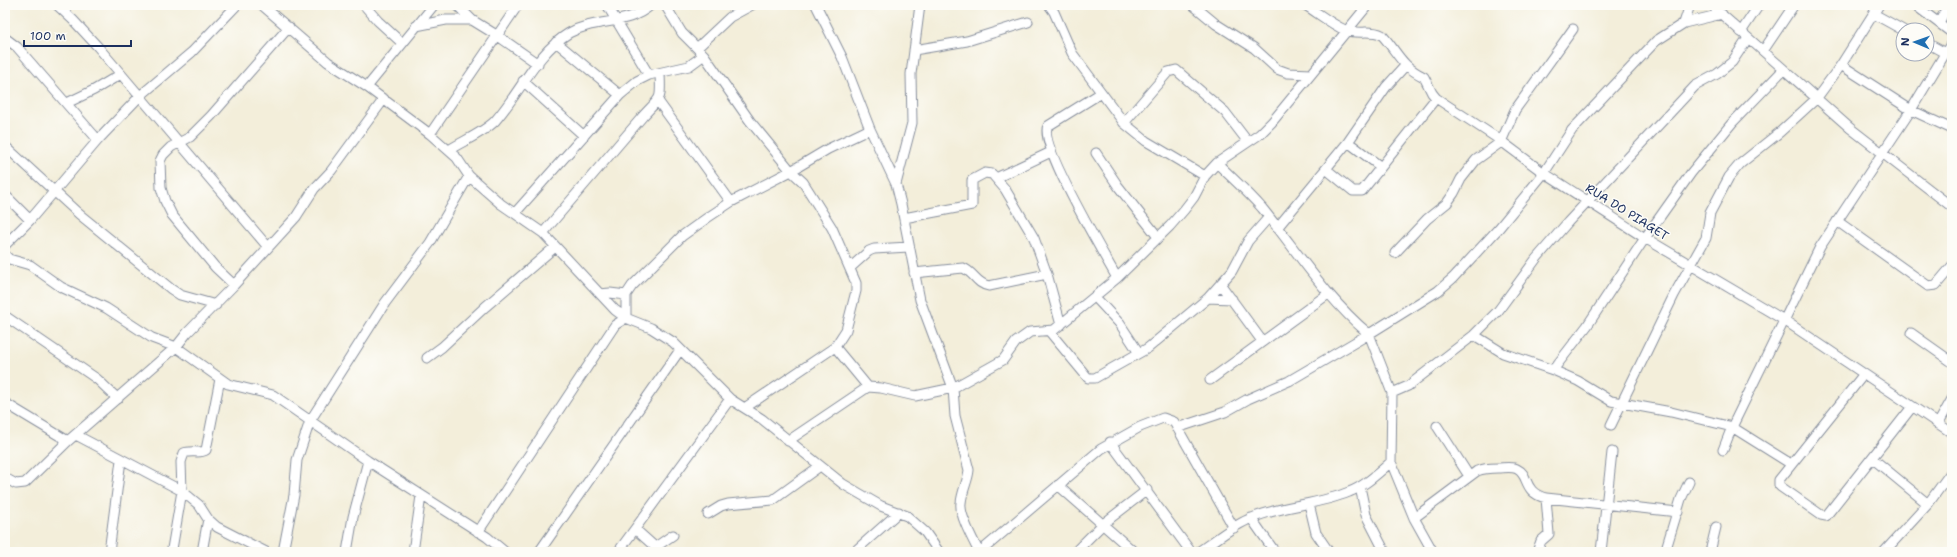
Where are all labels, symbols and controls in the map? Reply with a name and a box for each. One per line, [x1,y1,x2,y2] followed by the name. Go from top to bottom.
[24,22,131,48] scale bar
[1895,22,1935,62] north arrow
[30,28,66,44] text: 100 m
[1898,37,1913,46] text: N
[1582,180,1672,244] street label: RUA DO PIAGET

